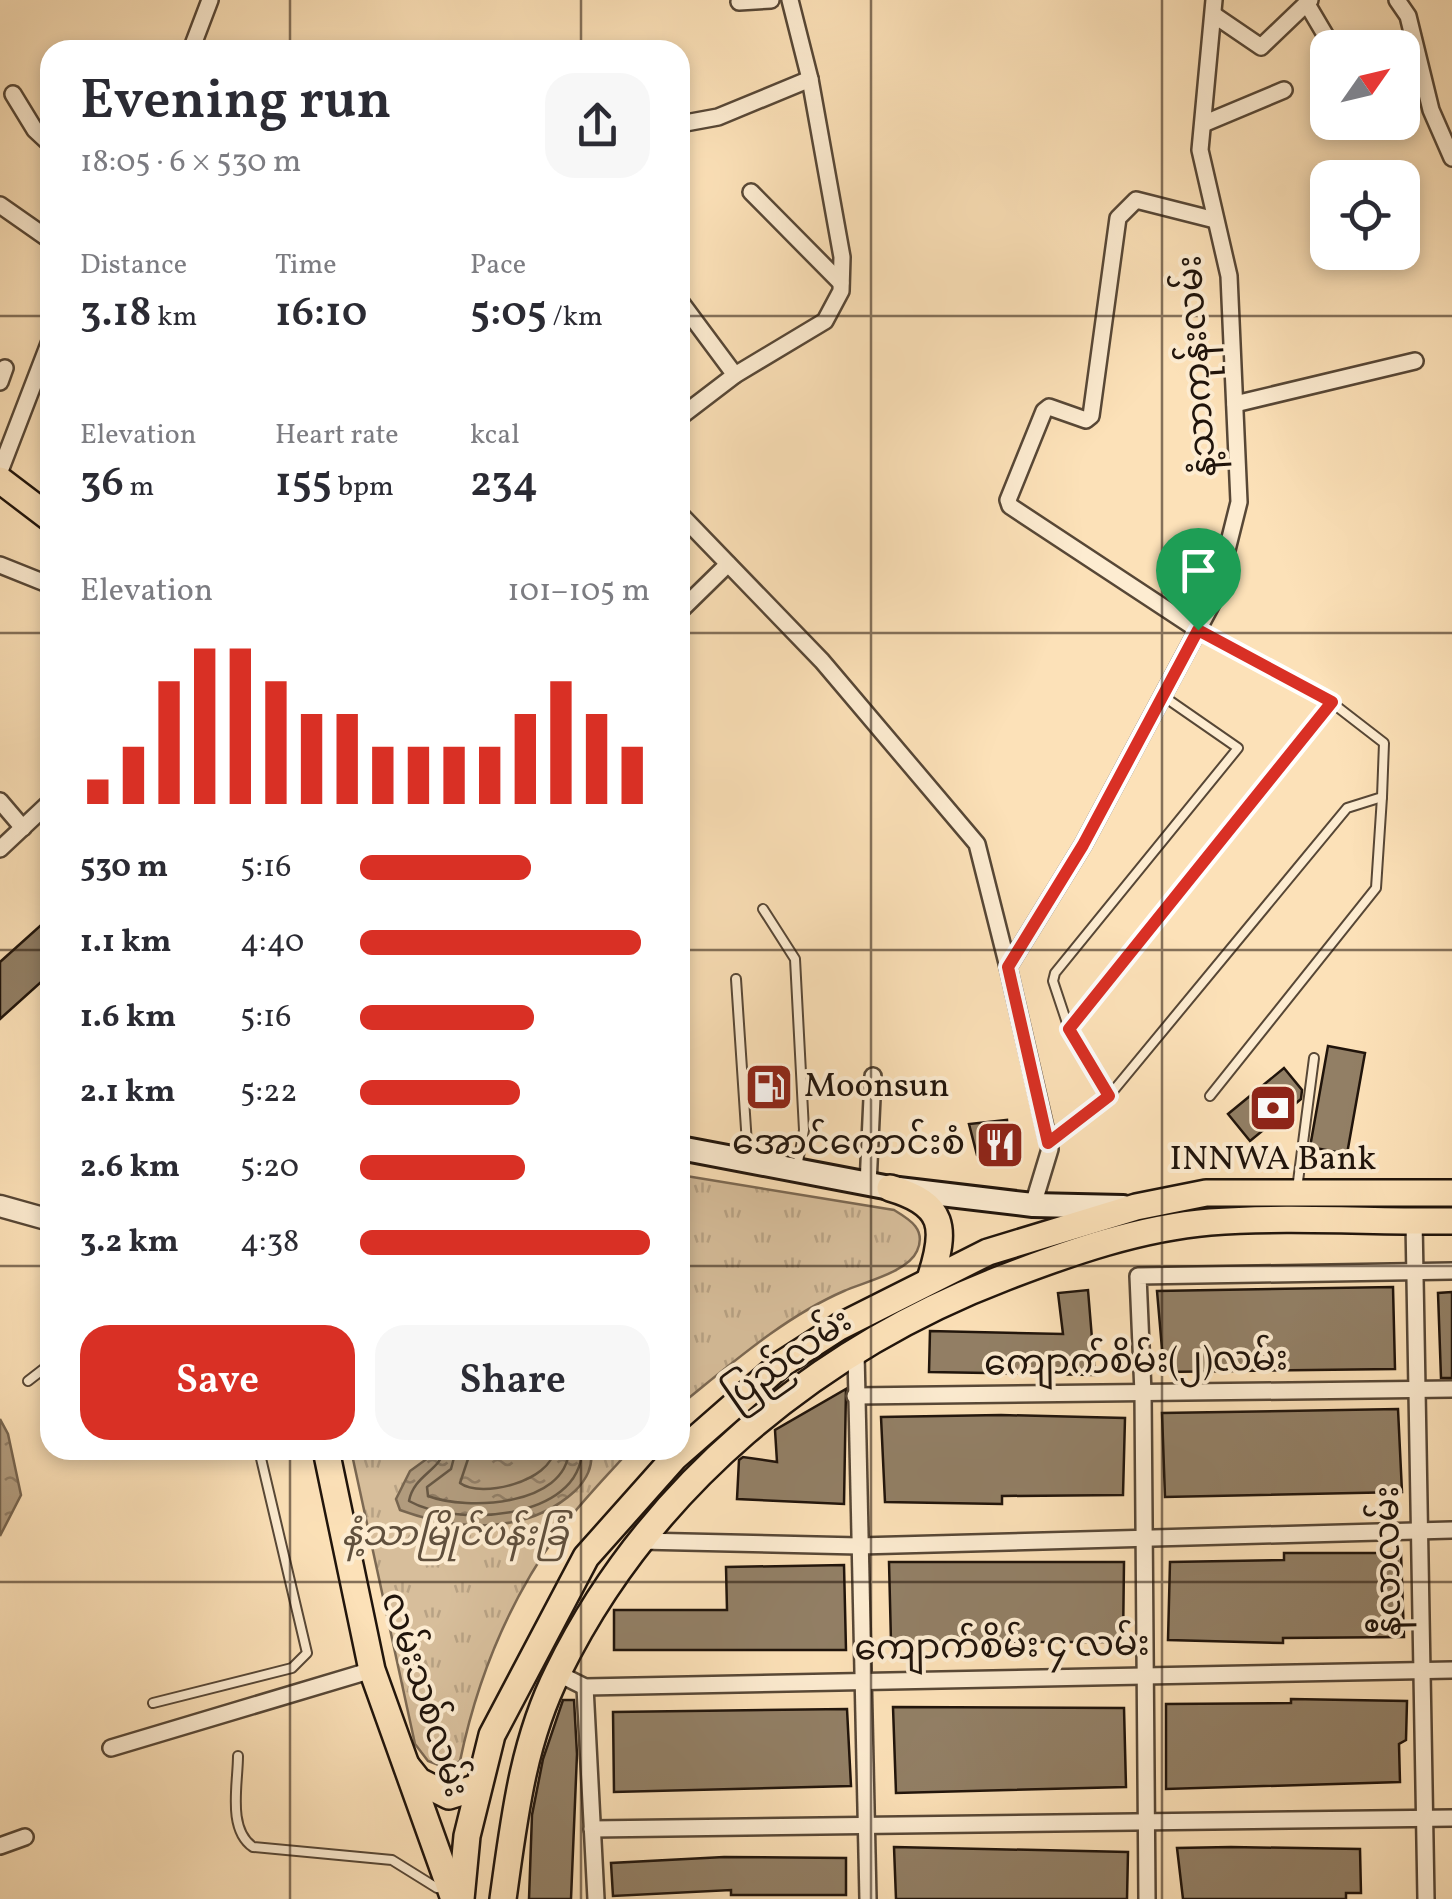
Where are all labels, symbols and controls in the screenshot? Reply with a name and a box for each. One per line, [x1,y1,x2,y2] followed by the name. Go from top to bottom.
[1310,30,1420,140] north arrow
[1310,30,1420,270] map controls
[80,65,392,141] text: Evening run
[545,73,650,178] button: share
[80,141,301,185] text: 18:05 · 6 × 530 m
[1310,160,1420,270] button: locate
[80,246,187,285] text: Distance
[275,246,336,285] text: Time
[470,246,526,285] text: Pace
[1164,254,1232,479] street label: နံ့သာကုန်းလမ်း
[80,285,152,344] text: 3.18
[275,285,367,344] text: 16:10
[470,285,547,344] text: 5:05
[152,298,197,337] text: km
[547,298,603,337] text: /km
[80,416,196,455] text: Elevation
[275,416,399,455] text: Heart rate
[470,416,520,455] text: kcal
[80,455,124,514] text: 36
[275,455,332,514] text: 155
[470,455,538,514] text: 234
[124,468,154,507] text: m
[332,468,394,507] text: bpm
[1156,528,1241,631] pin
[1171,543,1226,598] icon: arrive
[80,570,213,614] text: Elevation
[507,570,650,614] text: 101–105 m
[80,846,168,890] text: 530 m
[240,846,292,890] text: 5:16
[80,921,172,965] text: 1.1 km
[240,921,304,965] text: 4:40
[80,996,176,1040] text: 1.6 km
[240,996,292,1040] text: 5:16
[743,1061,795,1113] fuel station icon: Moonsun
[804,1063,950,1111] place label: Moonsun
[80,1071,175,1115] text: 2.1 km
[240,1071,297,1115] text: 5:22
[1247,1082,1299,1134] bank icon: INNWA Bank
[732,1118,965,1169] place label: အောင်ကောင်းစံ
[974,1119,1026,1171] restaurant icon: အောင်ကောင်းစံ
[1170,1136,1376,1184] place label: INNWA Bank
[80,1146,180,1190] text: 2.6 km
[240,1146,299,1190] text: 5:20
[80,1221,179,1265] text: 3.2 km
[240,1221,299,1265] text: 4:38
[714,1296,863,1422] street label: ပြည်လမ်း
[80,1325,355,1440] button: Save
[375,1325,650,1440] button: Share
[984,1333,1288,1392] street label: ကျောက်စိမ်း(၂)လမ်း
[1362,1485,1416,1637] street label: နီလာလမ်း
[342,1509,573,1562] park label: နံ့သာမြိုင်ပန်းခြံ
[367,1585,482,1804] street label: လမ်းသစ်လမ်း
[854,1618,1150,1677] street label: ကျောက်စိမ်း ၄ လမ်း

